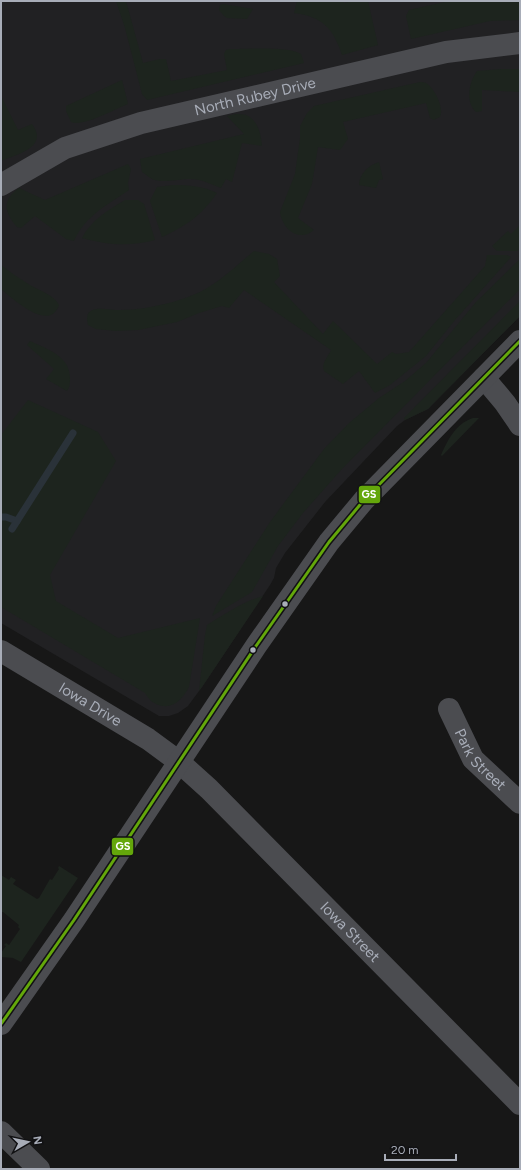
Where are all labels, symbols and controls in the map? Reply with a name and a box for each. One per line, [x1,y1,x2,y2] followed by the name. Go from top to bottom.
[193,74,317,119] street label: North Rubey Drive
[358,485,381,504] line badge: GS
[362,488,377,501] text: GS
[280,599,290,609] unlabelled marker
[248,645,258,655] unlabelled marker
[55,679,125,730] street label: Iowa Drive
[451,726,510,794] street label: Park Street
[111,837,134,856] line badge: GS
[116,840,131,853] text: GS
[316,898,384,966] street label: Iowa Street
[8,1122,48,1162] north arrow
[30,1135,44,1146] text: N
[385,1136,456,1162] scale bar
[391,1143,419,1157] text: 20 m

